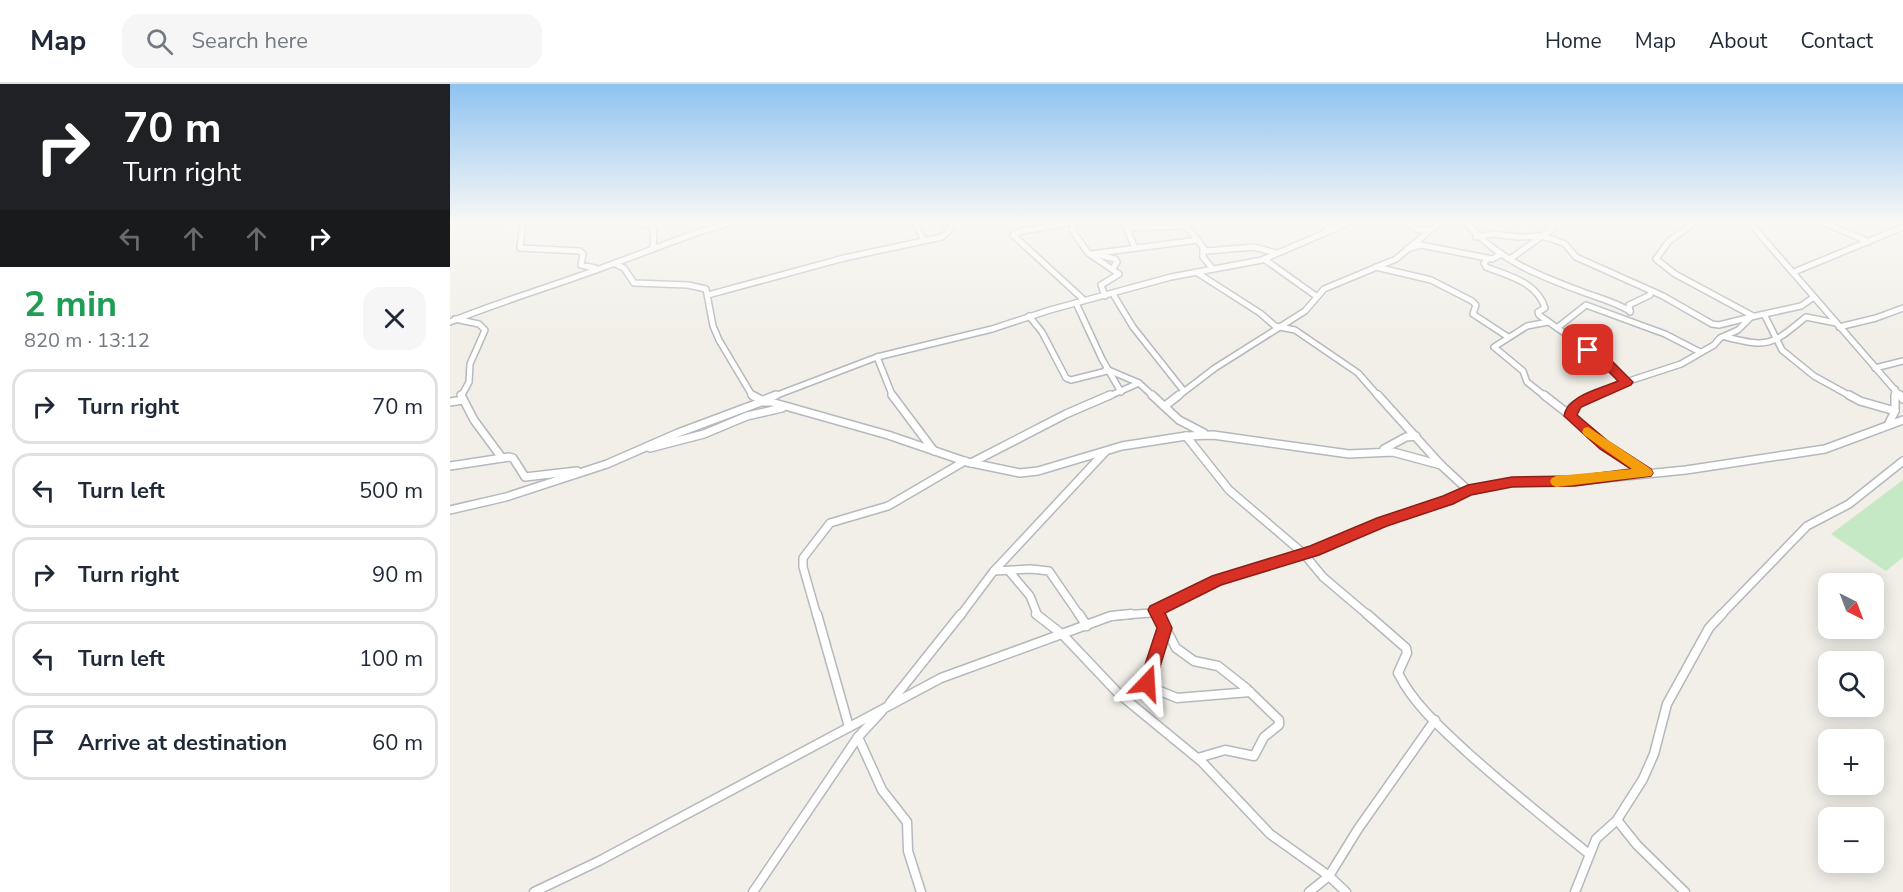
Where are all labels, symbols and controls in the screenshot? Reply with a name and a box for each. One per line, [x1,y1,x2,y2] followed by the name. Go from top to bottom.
[122,14,542,68] search box
[30,22,86,60] text: Map
[143,25,176,58] icon: search
[191,26,308,56] text: Search here
[1545,27,1602,55] text: Home
[1635,27,1676,55] text: Map
[1709,27,1767,55] text: About
[1800,27,1873,55] text: Contact
[123,100,222,157] text: 70 m
[24,108,102,186] icon: right
[123,154,241,191] text: Turn right
[114,222,147,255] icon: left
[177,222,210,255] icon: ahead
[240,222,273,255] icon: ahead
[303,222,336,255] icon: right
[24,280,117,329] text: 2 min
[363,287,426,350] button: close
[1562,324,1613,375] pin
[24,327,150,354] text: 820 m · 13:12
[1571,333,1604,366] icon: arrive
[27,390,60,423] icon: right
[78,392,179,422] text: Turn right
[372,392,423,422] text: 70 m
[27,474,60,507] icon: left
[78,476,165,506] text: Turn left
[359,476,423,506] text: 500 m
[27,558,60,591] icon: right
[78,560,179,590] text: Turn right
[372,560,423,590] text: 90 m
[1818,573,1884,639] north arrow
[1818,573,1884,873] map controls
[27,642,60,675] icon: left
[78,644,165,674] text: Turn left
[359,644,423,674] text: 100 m
[1115,651,1179,715] position arrow
[1818,651,1884,717] button: search
[27,726,60,759] icon: arrive
[78,728,287,758] text: Arrive at destination
[372,728,423,758] text: 60 m
[1818,729,1884,795] button: +
[1818,807,1884,873] button: −

